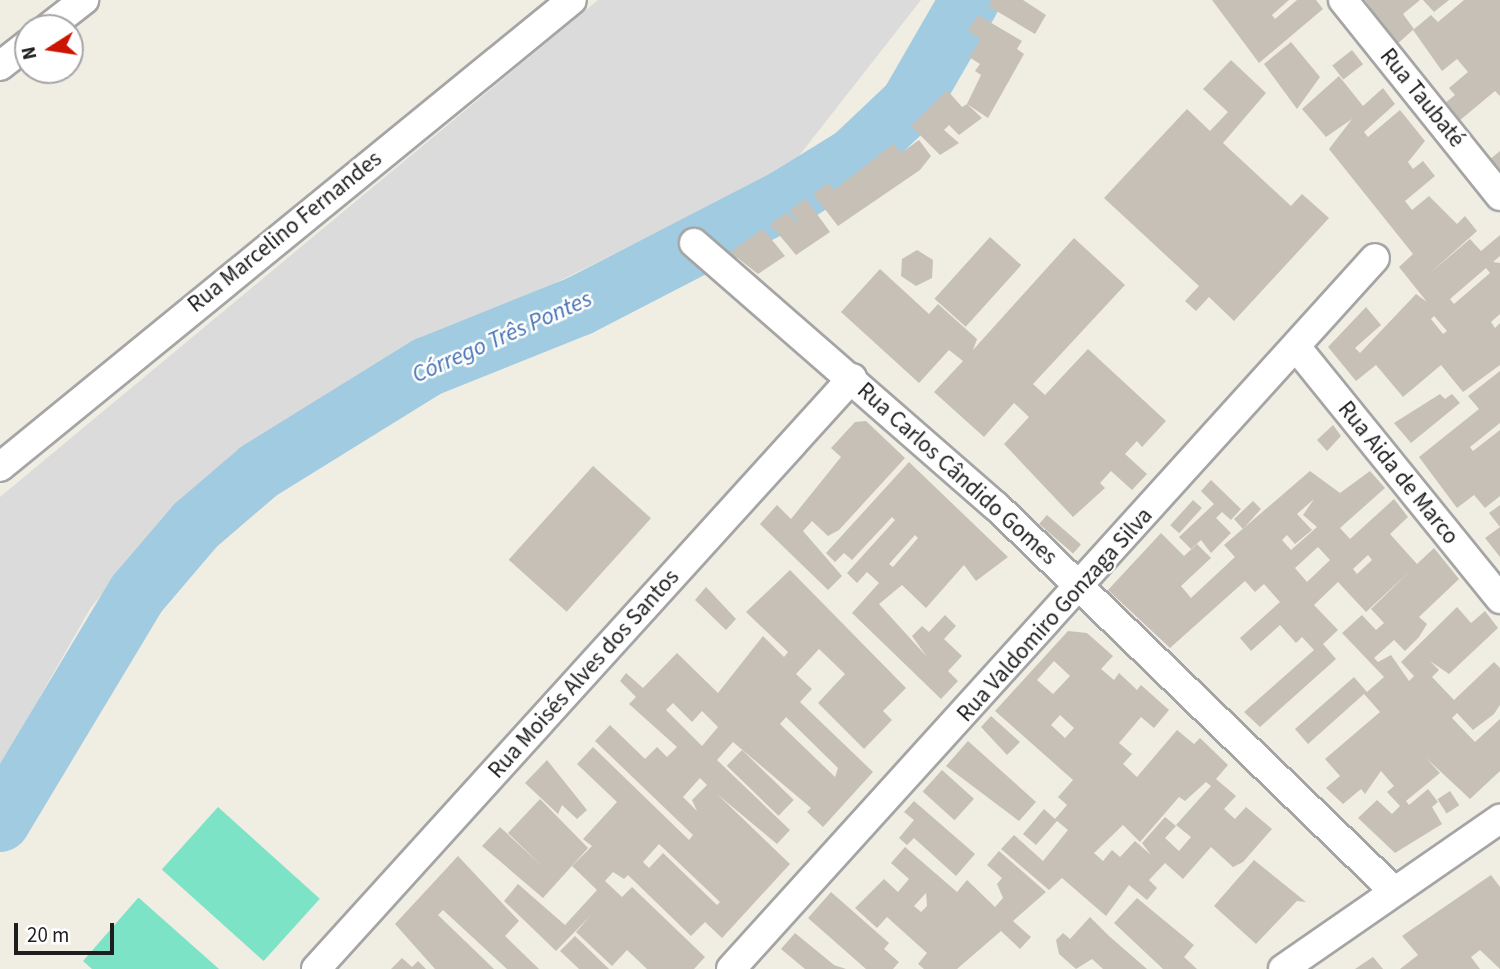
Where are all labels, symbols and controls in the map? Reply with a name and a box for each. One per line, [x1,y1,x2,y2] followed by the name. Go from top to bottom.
[14,14,84,84] north arrow
[1374,43,1470,153] street label: Rua Taubaté
[15,44,44,62] text: N
[183,145,387,319] street label: Rua Marcelino Fernandes
[408,284,596,390] water label: Córrego Três Pontes
[851,377,1063,571] street label: Rua Carlos Cândido Gomes
[1332,396,1464,550] street label: Rua Aida de Marco
[952,502,1158,728] street label: Rua Valdomiro Gonzaga Silva
[483,564,685,784] street label: Rua Moisés Alves dos Santos
[18,909,117,953] scale bar
[27,920,69,950] text: 20 m

